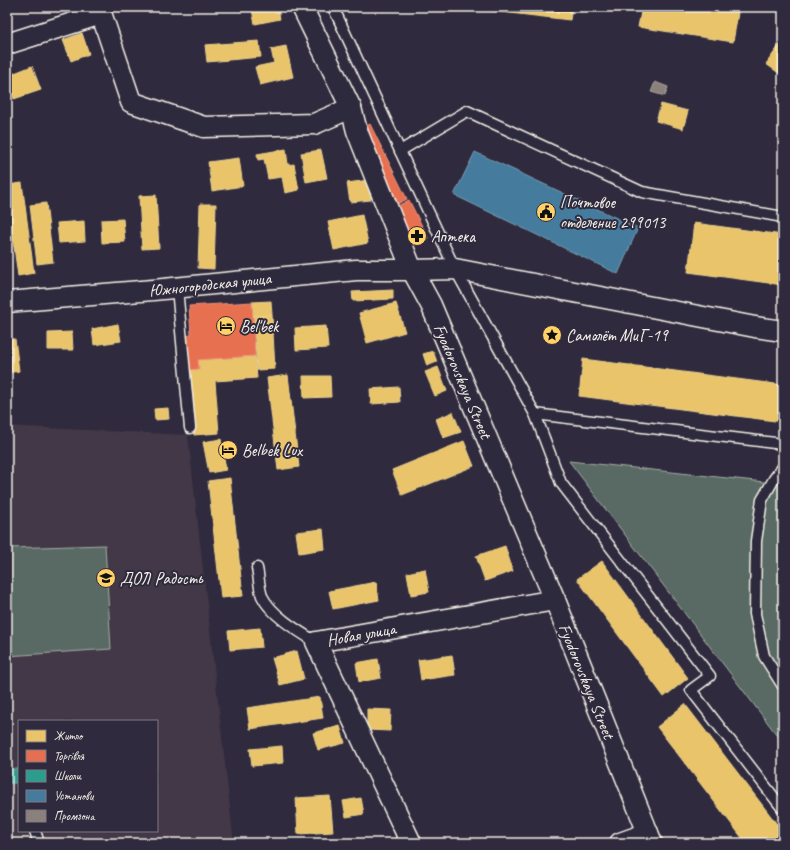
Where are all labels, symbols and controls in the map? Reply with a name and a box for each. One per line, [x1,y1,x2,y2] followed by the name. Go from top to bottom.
[560,192,667,233] place label: Почтовое отделение 299013
[535,201,557,223] public building icon: Почтовое отделение 299013
[406,225,428,247] pharmacy icon: Аптека
[431,226,476,247] place label: Аптека
[148,268,273,301] street label: Южногородская улица
[215,315,237,337] hotel icon: Bel'bek
[240,316,280,337] place label: Bel'bek
[429,321,497,444] street label: Fyodorovskaya Street
[541,324,563,346] place icon: Самолёт МиГ-19
[566,325,669,346] place label: Самолёт МиГ-19
[217,439,239,461] hotel icon: Belbek Lux
[242,440,303,461] place label: Belbek Lux
[95,567,117,589] school or university icon: ДОЛ Радость
[120,568,204,589] place label: ДОЛ Радость
[325,618,399,651] street label: Новая улица
[554,620,620,744] street label: Fyodorovskaya Street
[18,720,158,832] legend
[54,728,84,744] text: Житло
[54,748,85,764] text: Торгівля
[54,768,82,784] text: Школи
[54,788,95,804] text: Установи
[54,808,96,824] text: Промзона

